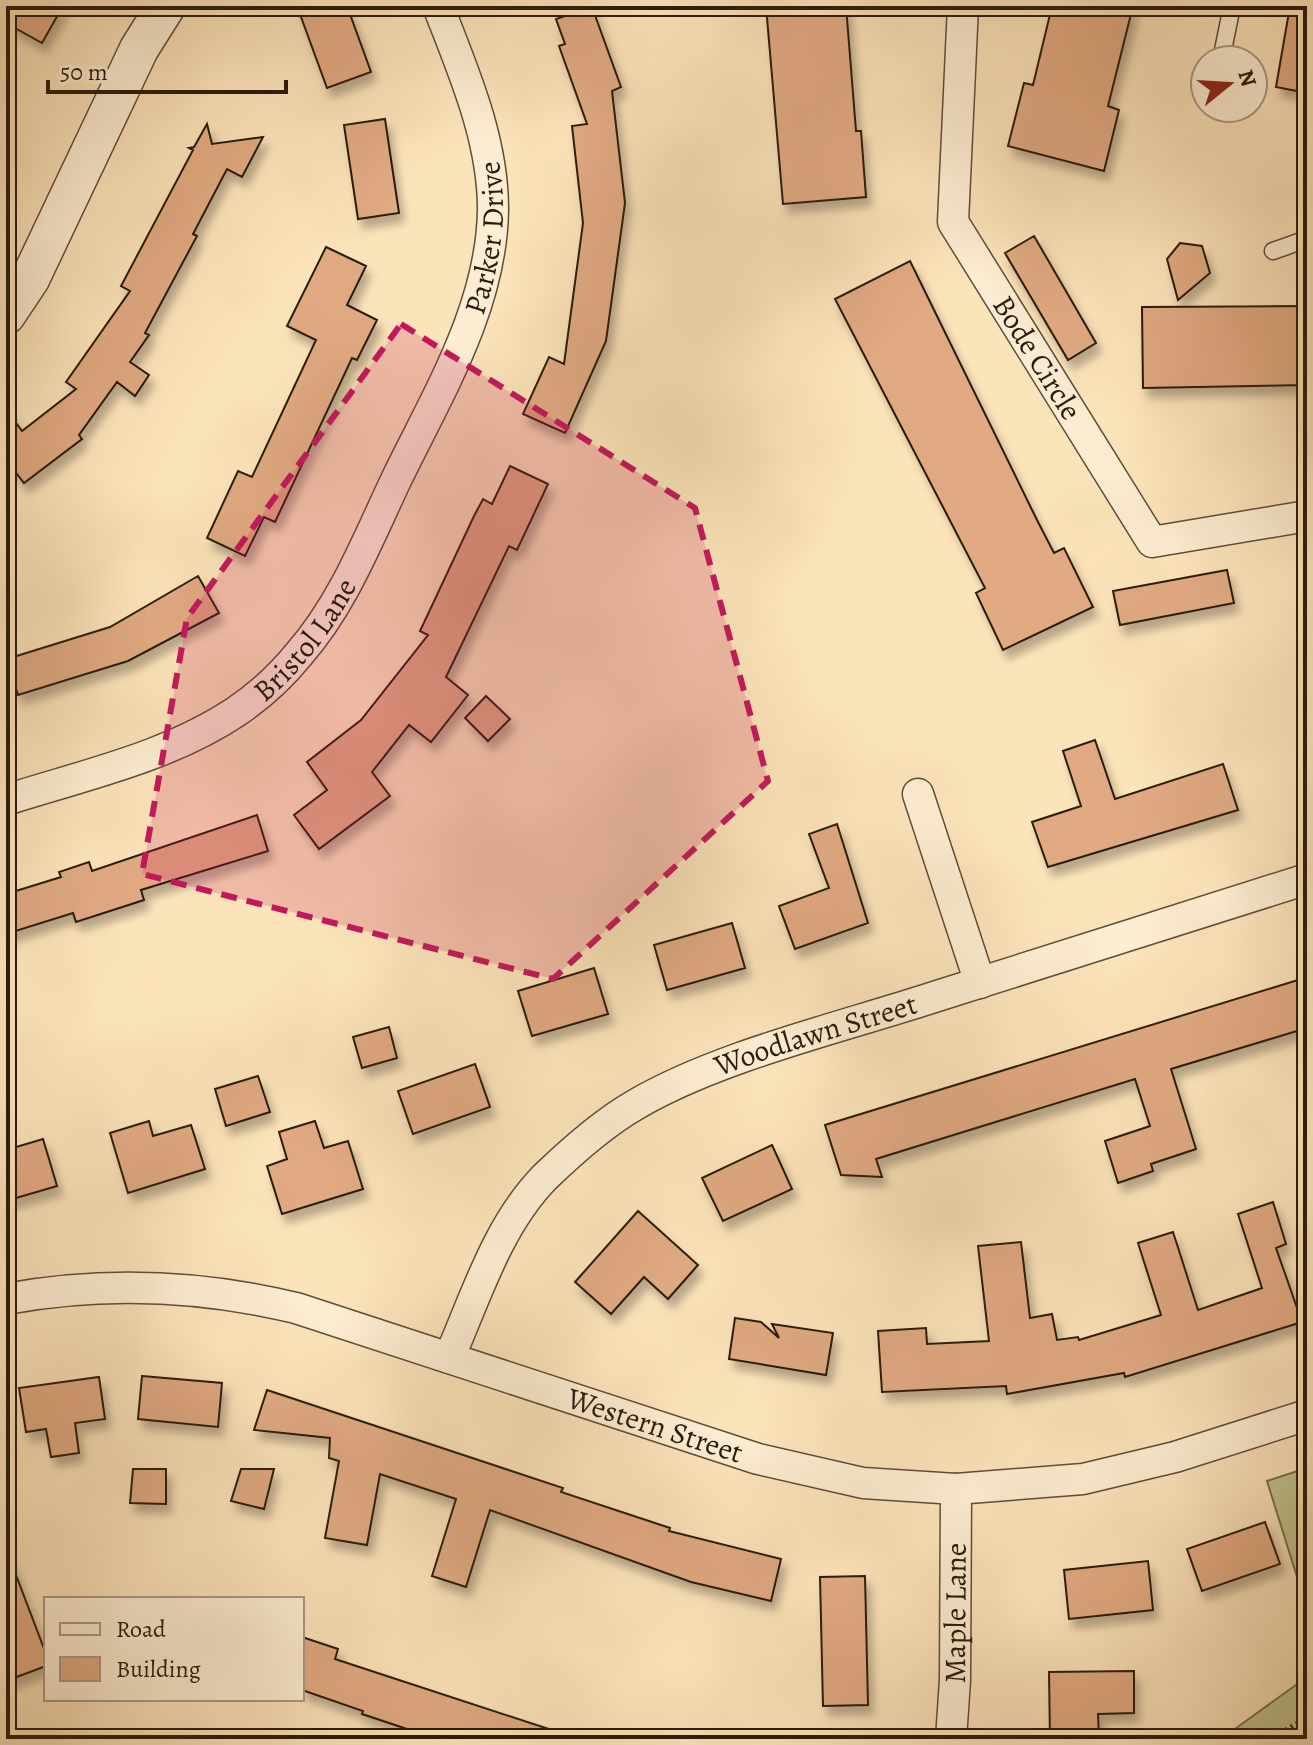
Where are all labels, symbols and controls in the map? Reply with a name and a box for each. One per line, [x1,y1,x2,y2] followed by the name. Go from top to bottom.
[48,44,286,94] scale bar
[1189,44,1269,124] north arrow
[60,56,108,88] text: 50 m
[1230,66,1264,90] text: N
[454,159,513,319] street label: Parker Drive
[984,288,1091,427] street label: Bode Circle
[245,571,366,710] street label: Bristol Lane
[708,984,922,1086] street label: Woodlawn Street
[561,1378,748,1473] street label: Western Street
[935,1543,976,1684] street label: Maple Lane
[44,1597,304,1701] legend
[116,1613,166,1645] text: Road
[116,1653,201,1685] text: Building

